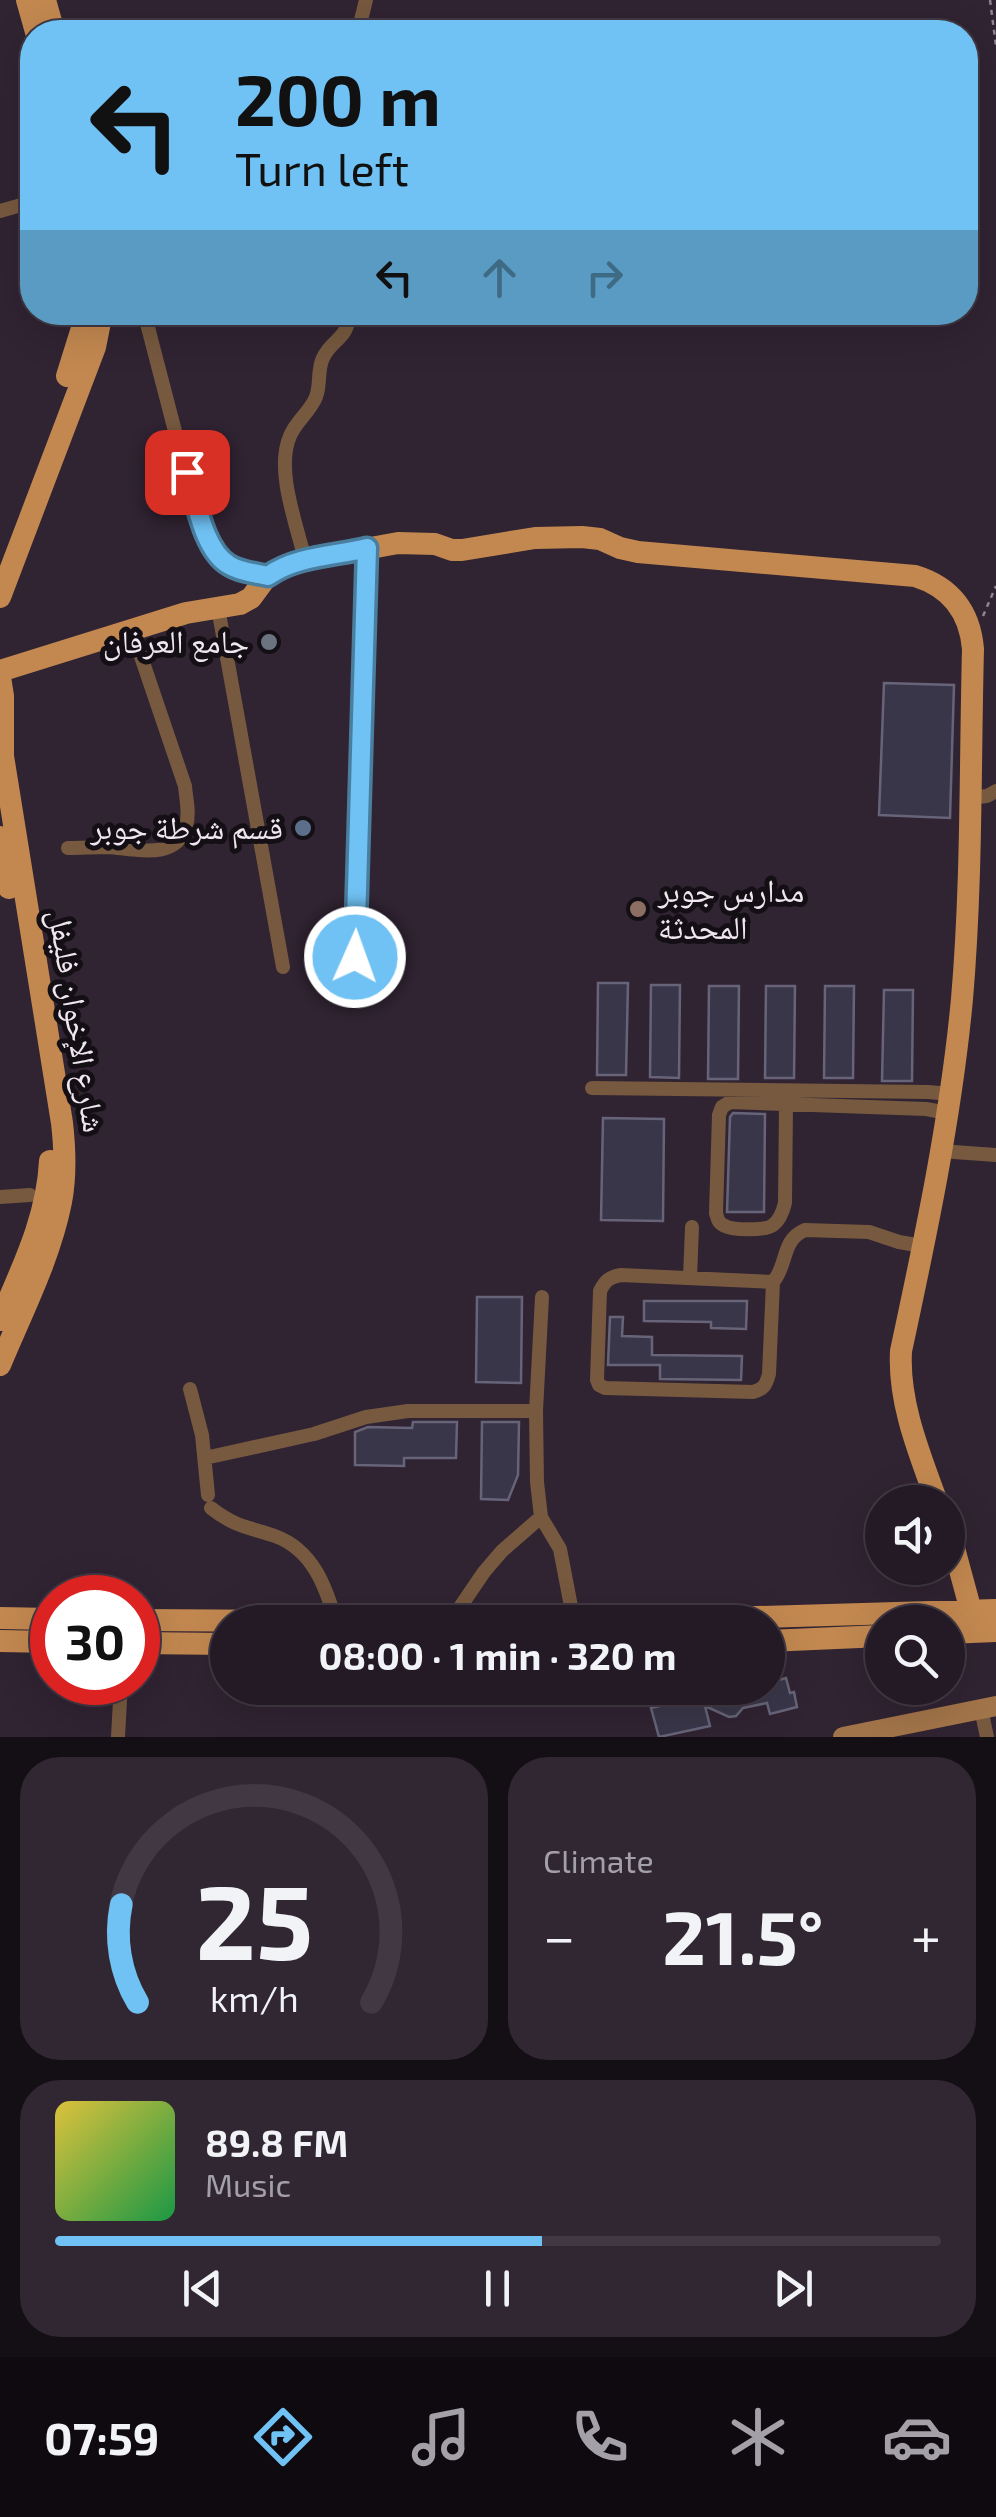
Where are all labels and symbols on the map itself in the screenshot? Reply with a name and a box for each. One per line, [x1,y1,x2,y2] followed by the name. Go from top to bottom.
[145,430,230,515] pin
[103,621,249,662] place label: جامع العرفان
[258,631,280,653] marker: جامع العرفان
[90,807,283,849] place label: قسم شرطة جوبر
[292,817,314,839] marker: قسم شرطة جوبر
[657,870,804,945] place label: مدارس جوبر المحدثة
[627,898,649,920] marker: مدارس جوبر المحدثة
[303,905,407,1009] position arrow
[40,907,115,1135] street label: شارع الإخوان فليفل
[30,1575,160,1705] speed limit sign: 30

